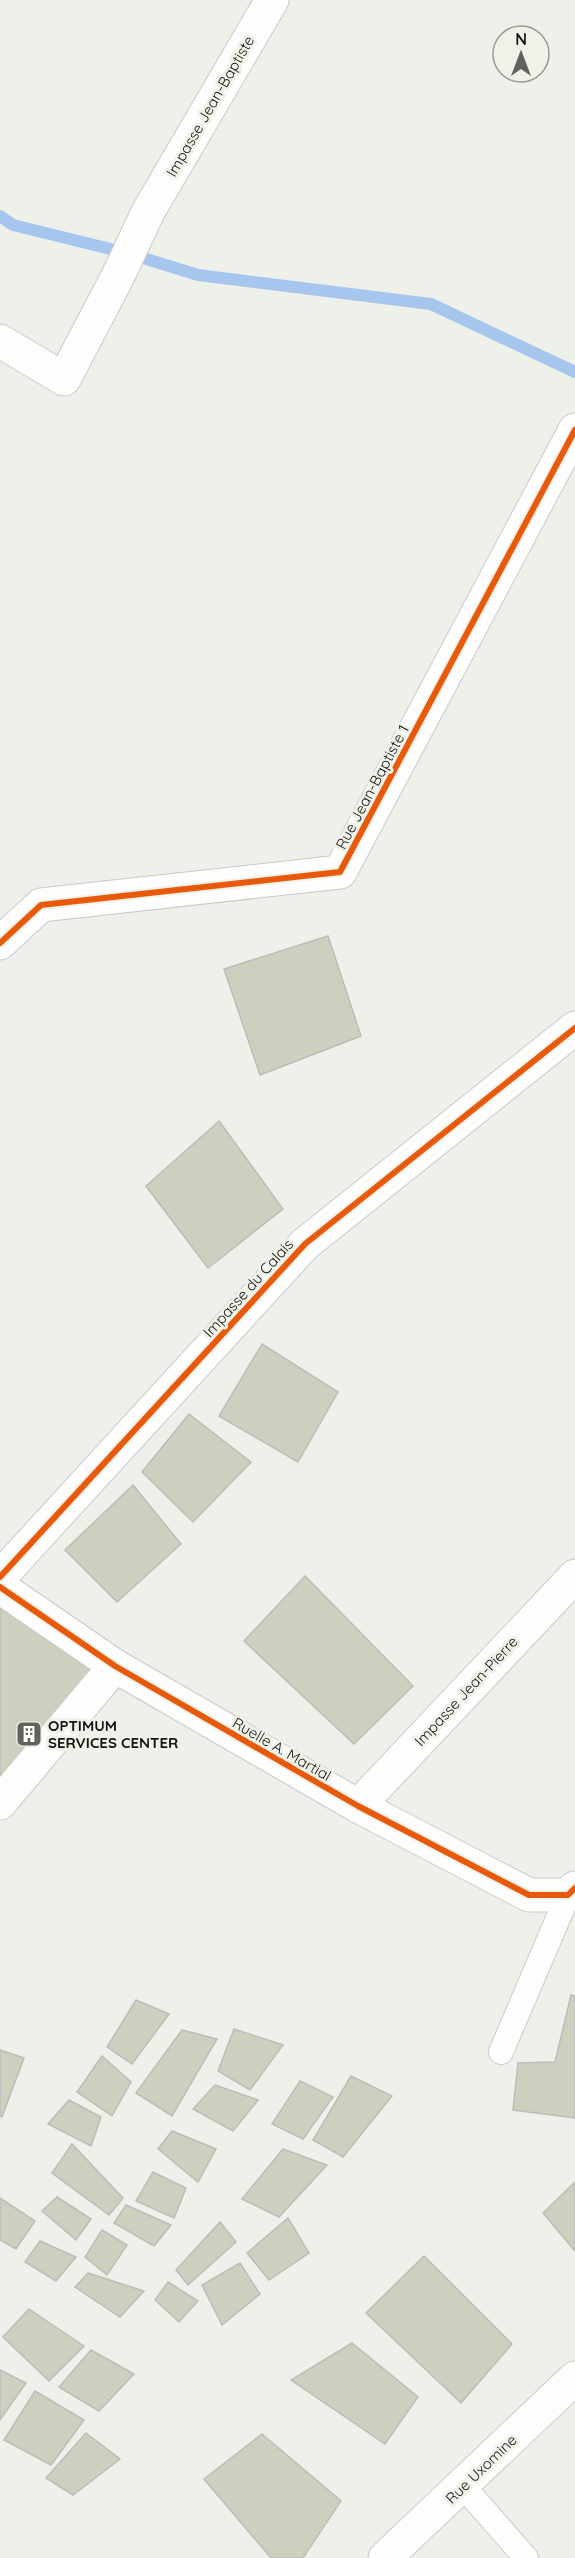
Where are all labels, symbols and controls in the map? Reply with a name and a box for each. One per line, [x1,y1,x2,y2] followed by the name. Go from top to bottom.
[491,24,551,84] north arrow
[515,29,527,49] text: N
[162,32,258,180] street label: Impasse Jean-Baptiste
[331,722,413,852] street label: Rue Jean-Baptiste 1
[199,1235,297,1341] street label: Impasse du Calais
[410,1632,522,1750] street label: Impasse Jean-Pierre
[229,1713,335,1785] street label: Ruelle A. Martial
[48,1716,178,1752] place label: OPTIMUM SERVICES CENTER
[14,1719,44,1749] building icon: OPTIMUM SERVICES CENTER
[441,2430,521,2508] street label: Rue Uxomine

